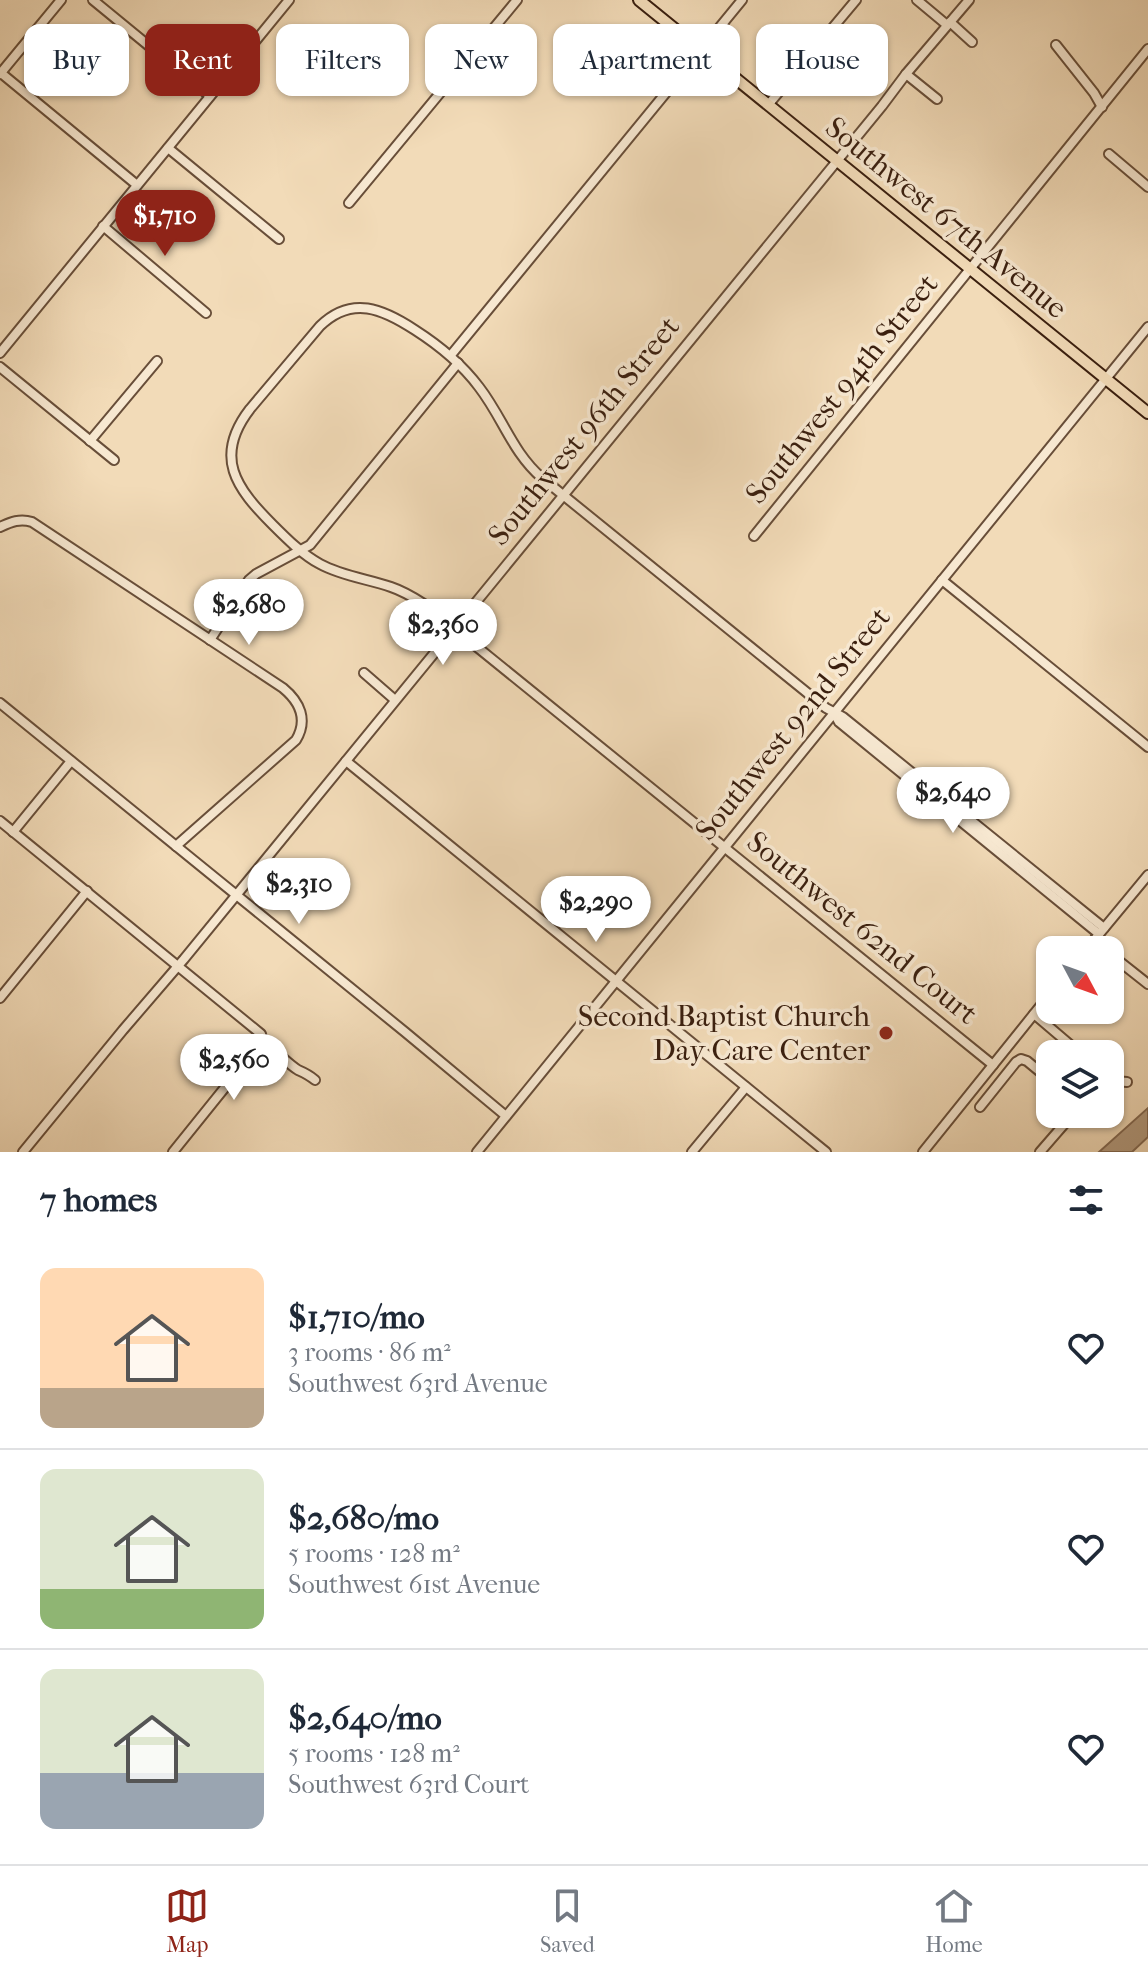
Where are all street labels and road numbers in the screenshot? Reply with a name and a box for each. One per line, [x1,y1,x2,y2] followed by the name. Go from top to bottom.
[818,110,1074,326] street label: Southwest 67th Avenue
[739,267,946,511] street label: Southwest 94th Street
[481,309,687,552] street label: Southwest 96th Street
[688,600,898,847] street label: Southwest 92nd Street
[740,824,985,1032] street label: Southwest 62nd Court

